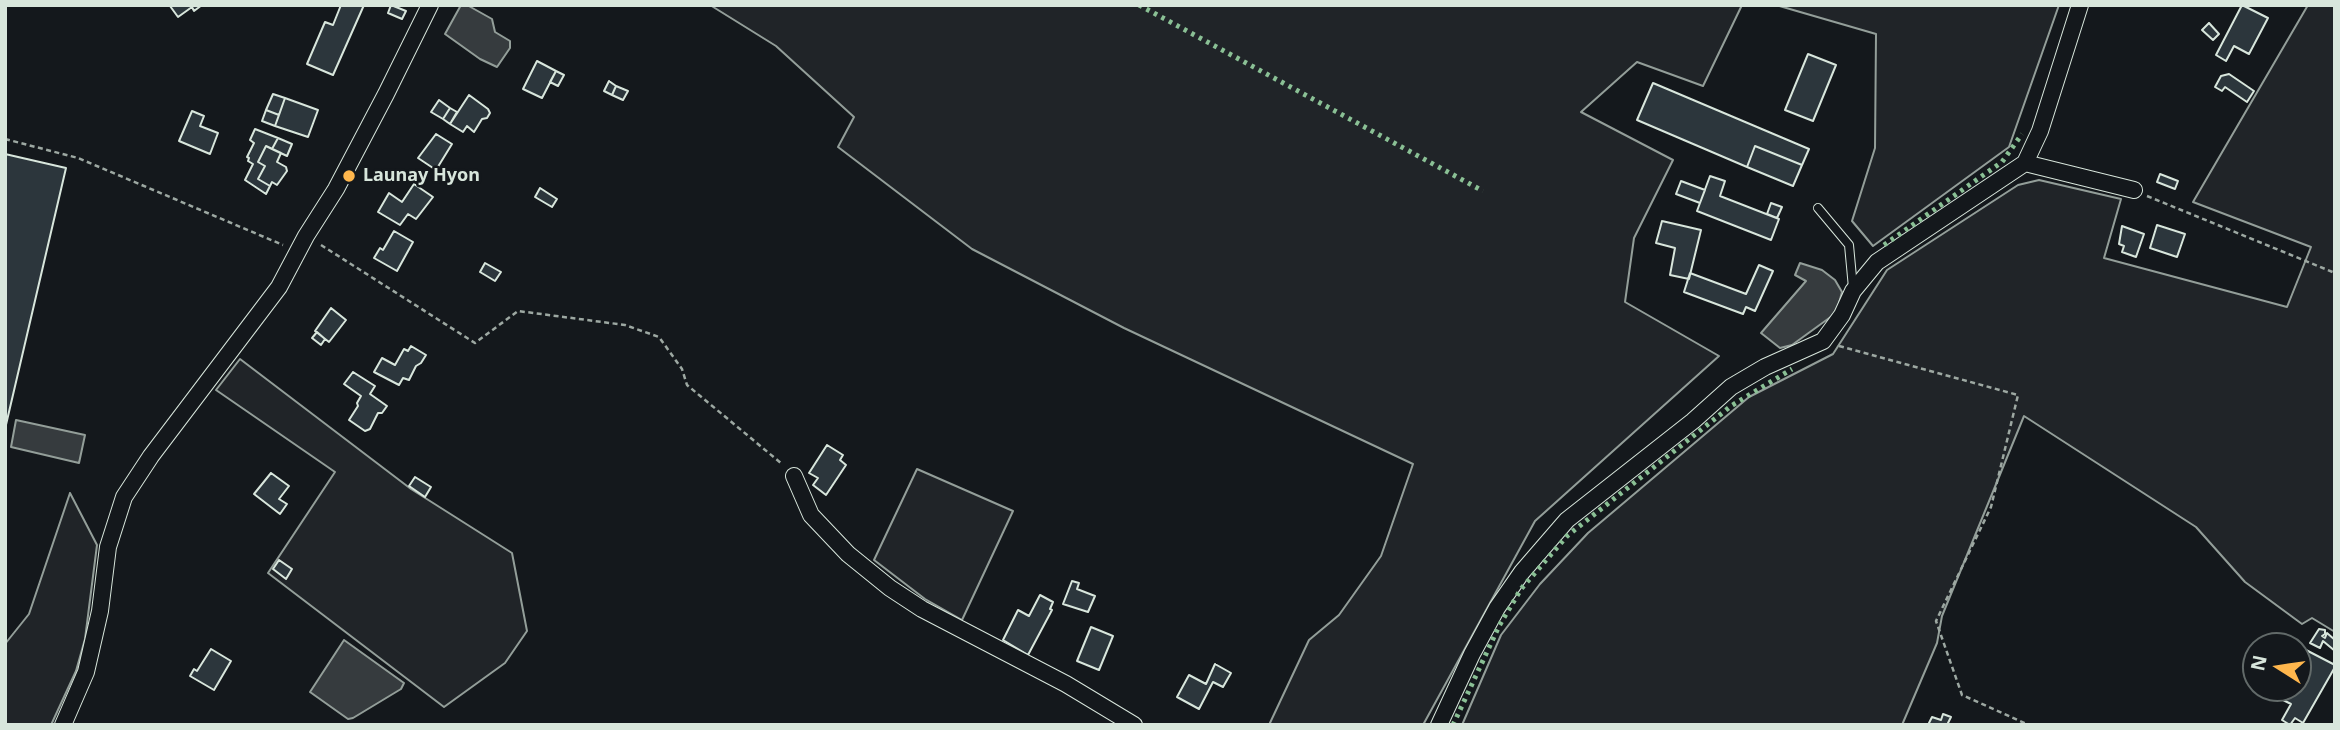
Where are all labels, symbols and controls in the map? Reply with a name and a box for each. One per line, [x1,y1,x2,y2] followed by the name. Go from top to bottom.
[363,165,480,187] place label: Launay Hyon
[341,168,357,184] marker: Launay Hyon
[2242,632,2312,702] north arrow
[2244,653,2273,673] text: N

